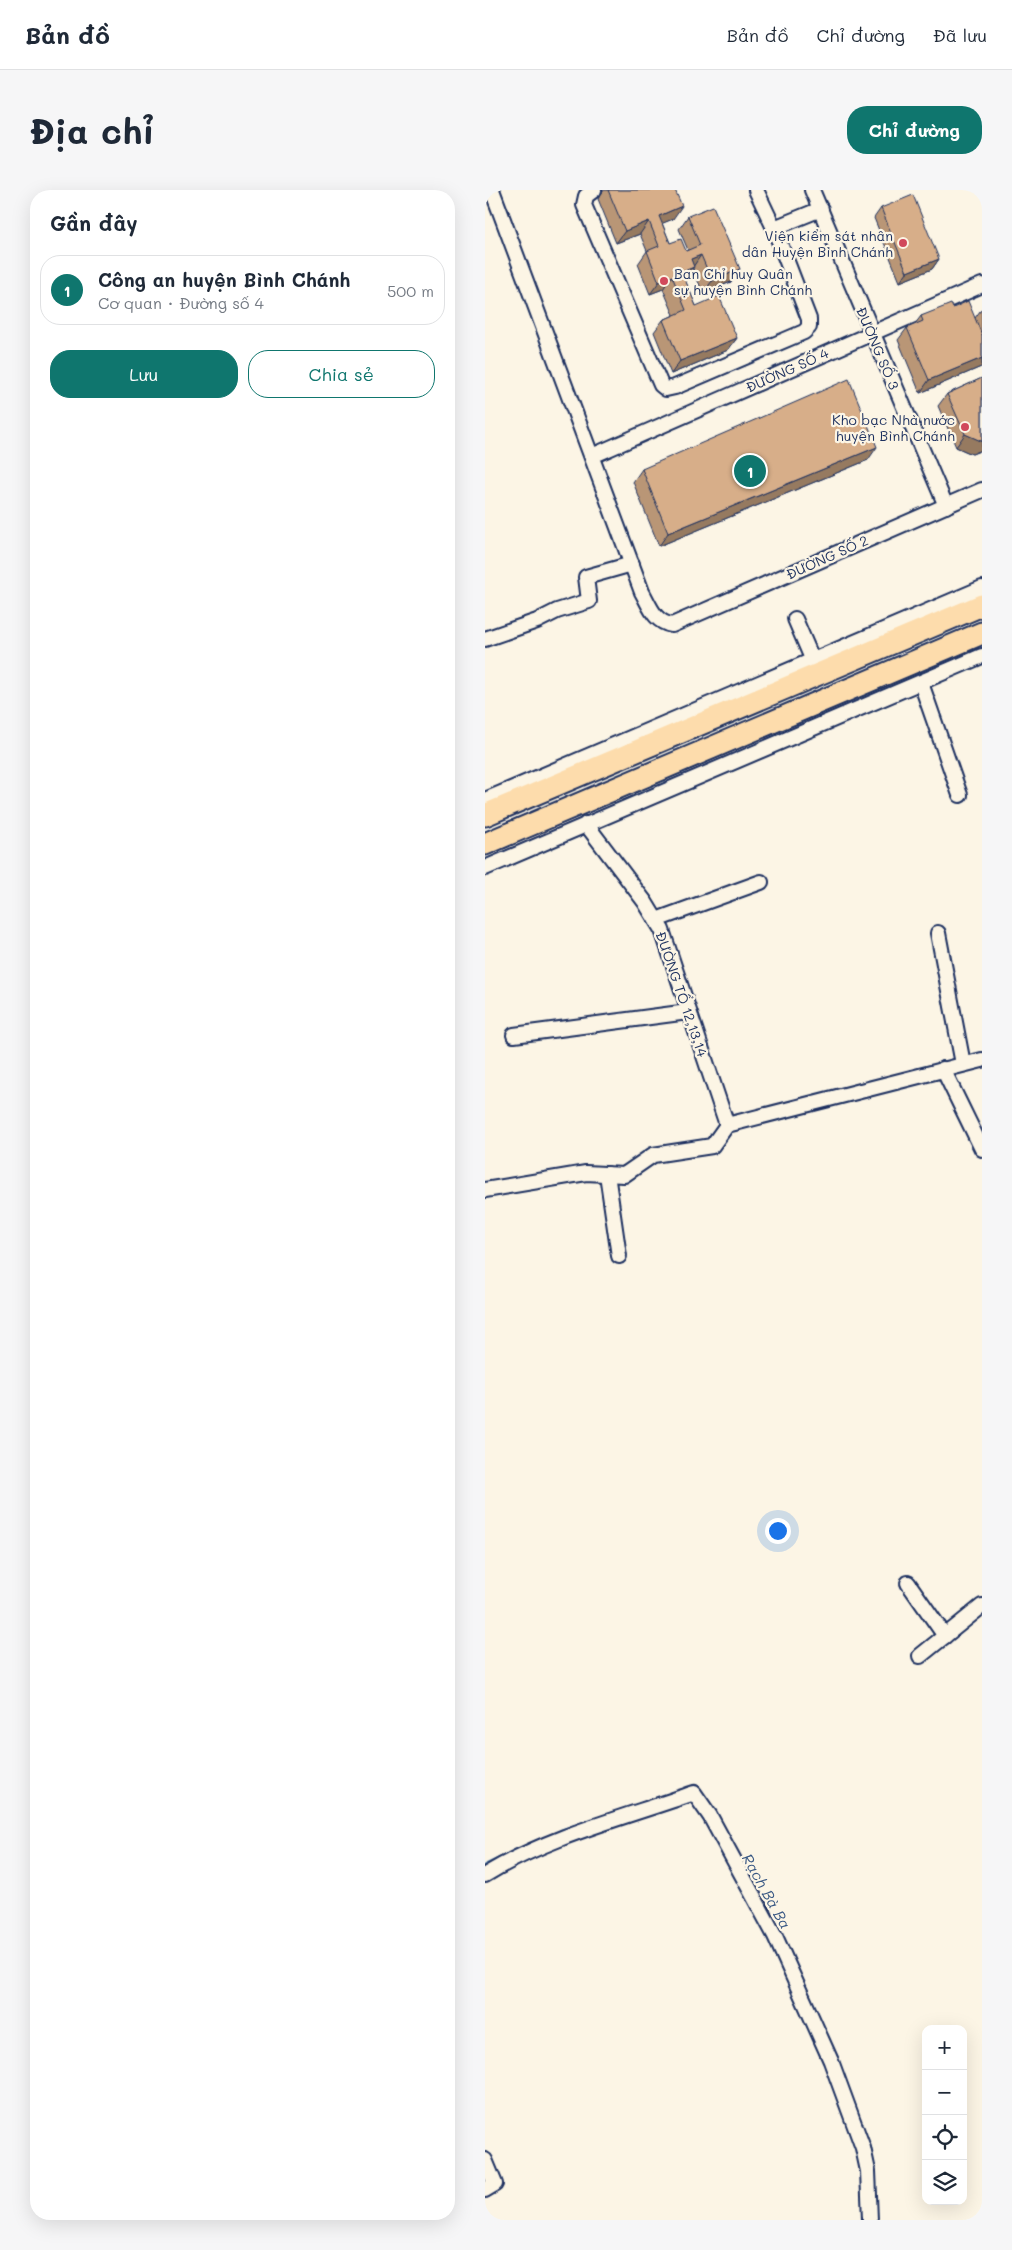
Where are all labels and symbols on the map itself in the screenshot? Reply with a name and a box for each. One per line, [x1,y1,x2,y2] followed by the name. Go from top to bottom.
[742,226,893,261] place label: Viện kiểm sát nhân dân Huyện Bình Chánh
[897,237,909,249] marker: Viện kiểm sát nhân dân Huyện Bình Chánh
[674,264,812,299] place label: Ban Chỉ huy Quân sự huyện Bình Chánh
[658,275,670,287] marker: Ban Chỉ huy Quân sự huyện Bình Chánh
[852,304,904,392] street label: ĐƯỜNG SỐ 3
[743,343,832,397] street label: ĐƯỜNG SỐ 4
[832,410,955,445] place label: Kho bạc Nhà nước huyện Bình Chánh
[959,421,971,433] marker: Kho bạc Nhà nước huyện Bình Chánh
[734,452,766,490] pin: 1
[783,530,871,584] street label: ĐƯỜNG SỐ 2
[652,929,713,1060] street label: ĐƯỜNG TỔ 12,13,14
[765,1518,791,1544] your location
[738,1850,796,1932] water label: Rạch Bà Ba

